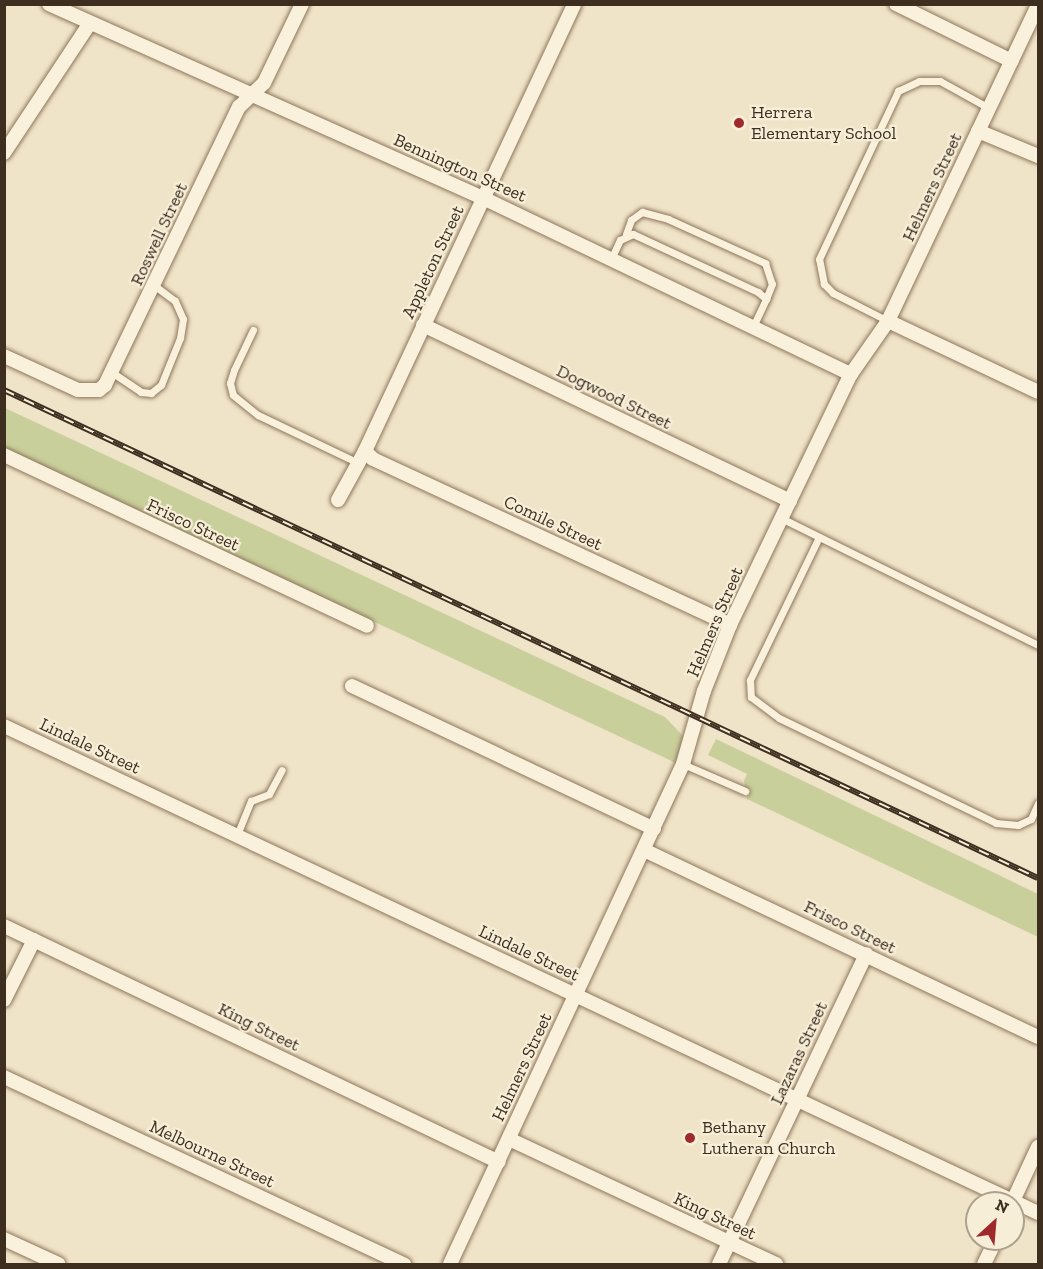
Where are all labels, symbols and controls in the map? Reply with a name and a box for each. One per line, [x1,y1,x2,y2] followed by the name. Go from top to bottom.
[751,102,897,144] place label: Herrera Elementary School
[732,116,746,130] marker: Herrera Elementary School
[390,129,530,207] street label: Bennington Street
[897,129,967,245] street label: Helmers Street
[126,179,192,289] street label: Roswell Street
[397,202,469,322] street label: Appleton Street
[553,360,675,434] street label: Dogwood Street
[500,491,606,555] street label: Comile Street
[143,494,243,556] street label: Frisco Street
[682,564,748,680] street label: Helmers Street
[36,713,144,779] street label: Lindale Street
[801,895,899,959] street label: Frisco Street
[475,920,583,986] street label: Lindale Street
[215,998,303,1056] street label: King Street
[766,998,832,1108] street label: Lazaras Street
[487,1009,557,1125] street label: Helmers Street
[146,1116,278,1192] street label: Melbourne Street
[702,1117,835,1160] place label: Bethany Lutheran Church
[683,1131,697,1145] marker: Bethany Lutheran Church
[670,1188,760,1244] street label: King Street
[965,1191,1025,1251] north arrow
[993,1195,1012,1217] text: N

